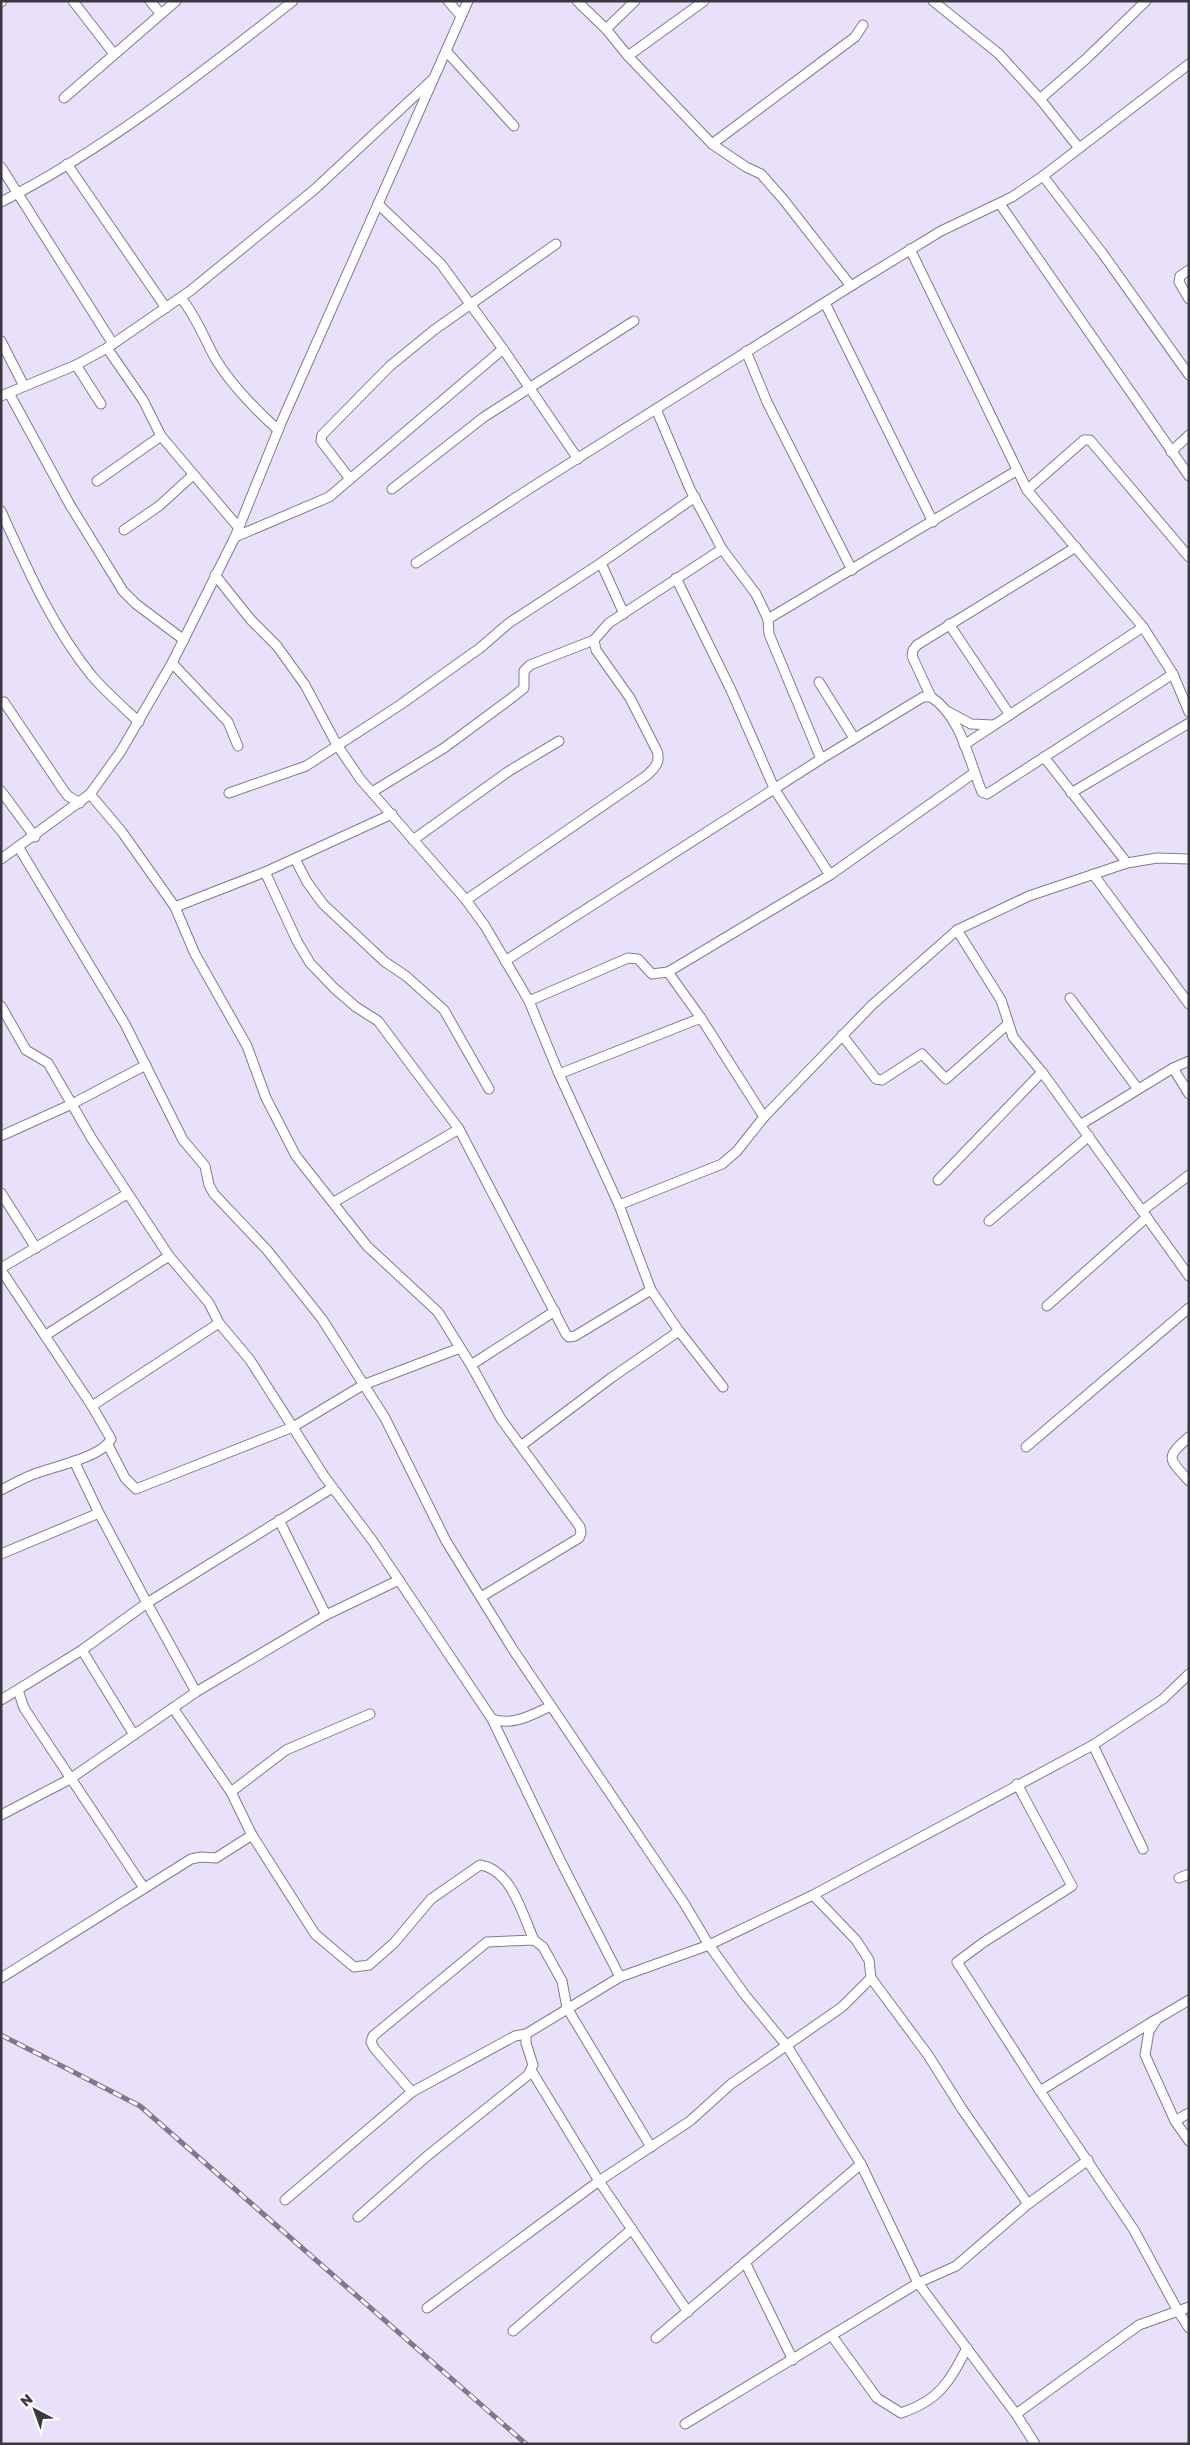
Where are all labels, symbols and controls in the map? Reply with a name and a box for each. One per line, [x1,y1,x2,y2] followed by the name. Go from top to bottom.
[10,2385,60,2435] north arrow
[17,2390,36,2410] text: N

